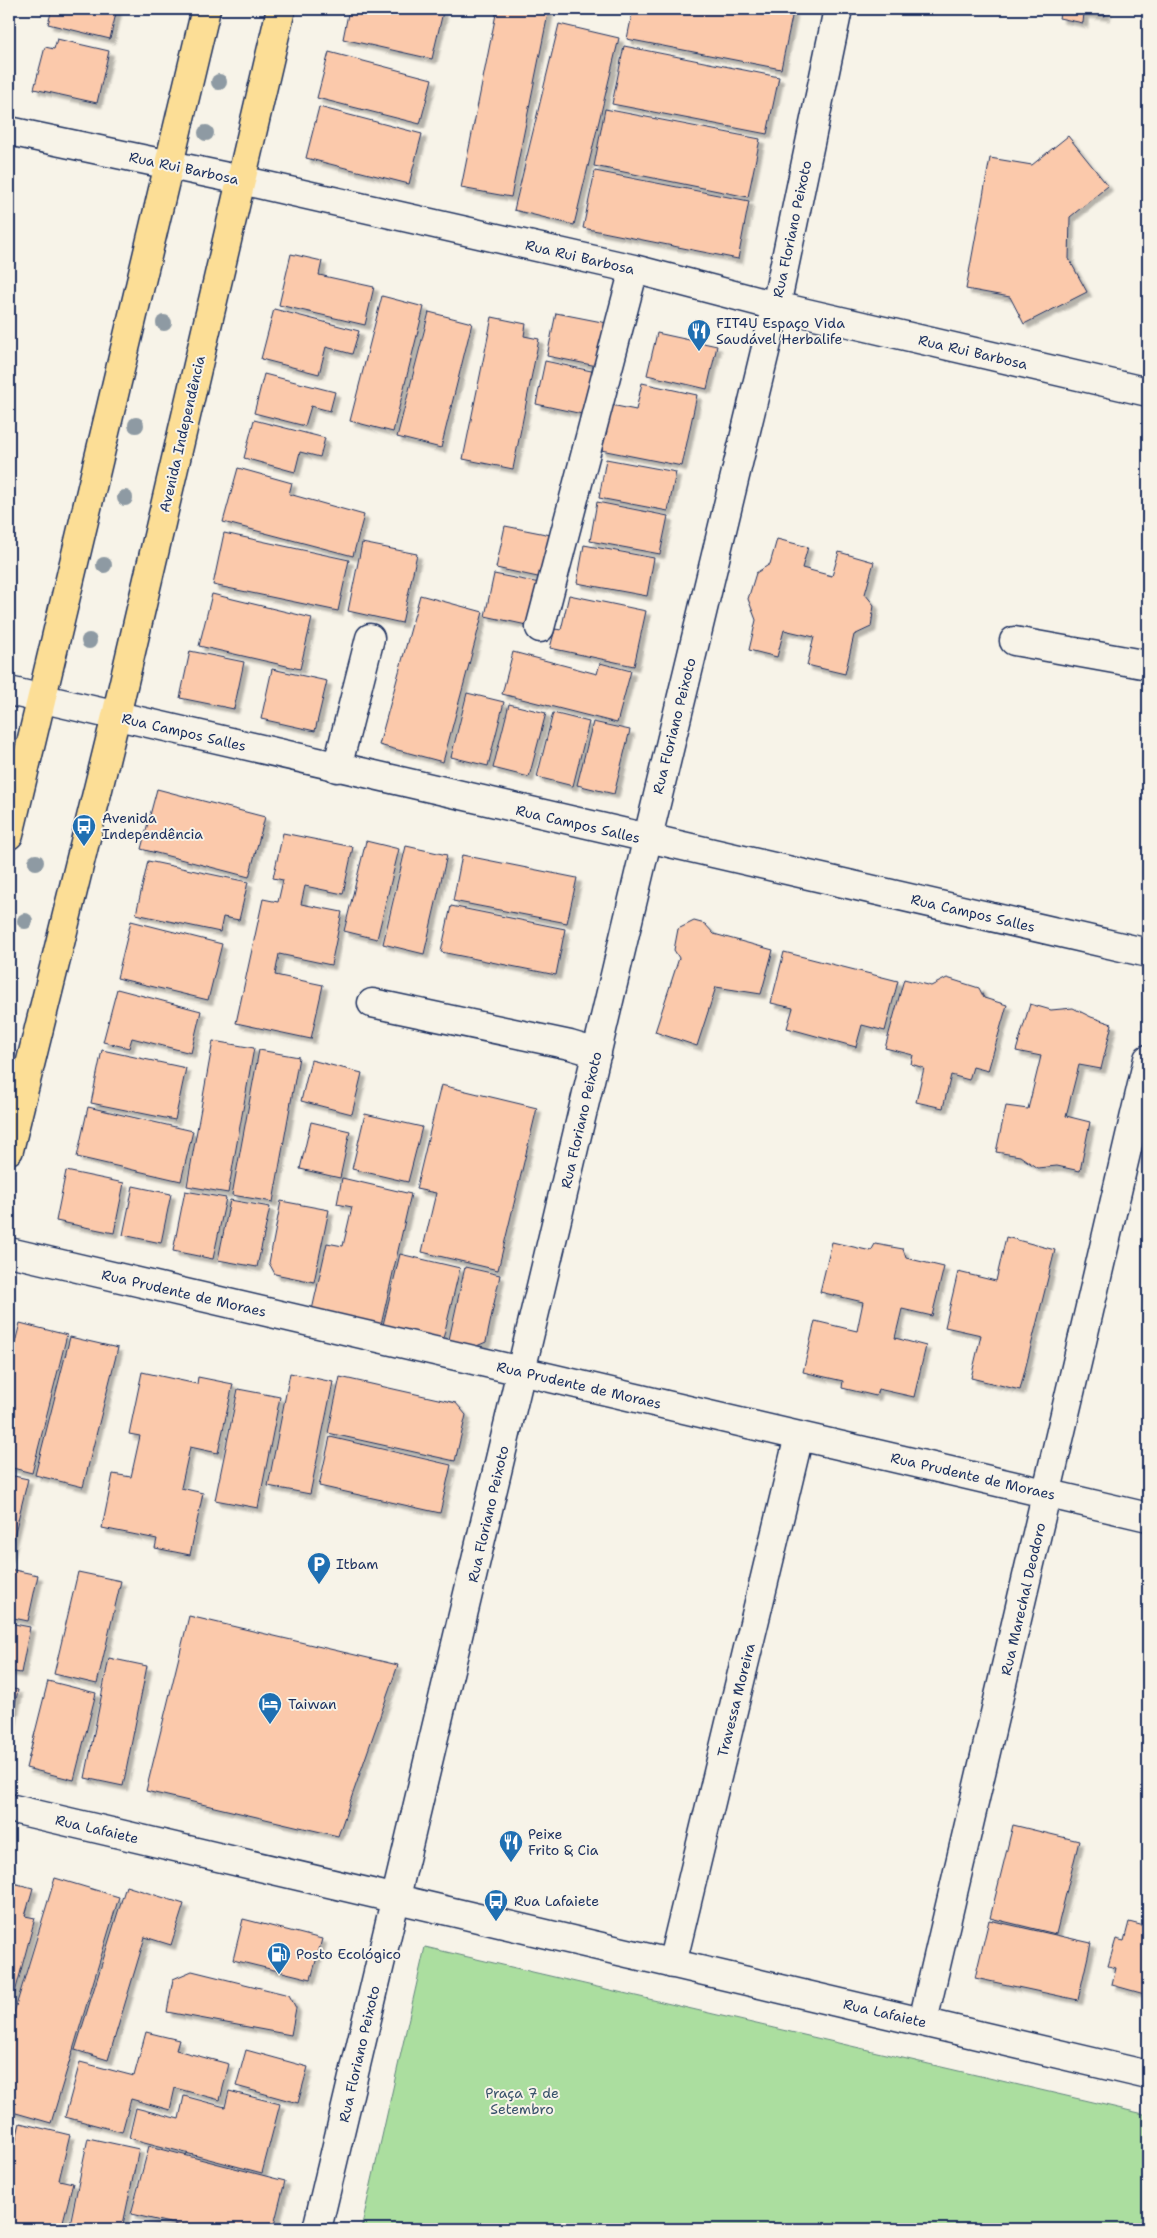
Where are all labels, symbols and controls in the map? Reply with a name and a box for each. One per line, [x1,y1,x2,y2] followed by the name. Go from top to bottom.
[128,148,241,188] street label: Rua Rui Barbosa
[769,159,815,299] street label: Rua Floriano Peixoto
[524,236,637,278] street label: Rua Rui Barbosa
[716,314,845,348] place label: FIT4U Espaço Vida Saudável Herbalife
[686,318,712,352] restaurant icon: FIT4U Espaço Vida Saudável Herbalife
[917,331,1030,373] street label: Rua Rui Barbosa
[155,354,209,514] street label: Avenida Independência
[648,656,700,796] street label: Rua Floriano Peixoto
[120,709,248,755] street label: Rua Campos Salles
[514,801,642,847] street label: Rua Campos Salles
[102,809,203,843] place label: Avenida Independência
[71,813,97,847] bus stop icon: Avenida Independência
[909,890,1037,936] street label: Rua Campos Salles
[556,1050,606,1190] street label: Rua Floriano Peixoto
[100,1265,268,1321] street label: Rua Prudente de Moraes
[495,1357,663,1413] street label: Rua Prudente de Moraes
[463,1444,513,1584] street label: Rua Floriano Peixoto
[889,1448,1057,1504] street label: Rua Prudente de Moraes
[997,1521,1049,1677] street label: Rua Marechal Deodoro
[306,1551,332,1585] parking icon: Itbam
[336,1555,378,1573] place label: Itbam
[713,1641,759,1759] street label: Travessa Moreira
[257,1691,283,1725] hotel icon: Taiwan
[288,1695,337,1713] place label: Taiwan
[54,1811,141,1847] street label: Rua Lafaiete
[528,1825,599,1859] place label: Peixe Frito & Cia
[498,1829,524,1863] restaurant icon: Peixe Frito & Cia
[483,1888,509,1922] bus stop icon: Rua Lafaiete
[514,1892,599,1910] place label: Rua Lafaiete
[266,1941,292,1975] fuel station icon: Posto Ecológico
[296,1945,401,1963] place label: Posto Ecológico
[334,1984,384,2124] street label: Rua Floriano Peixoto
[842,1995,929,2031] street label: Rua Lafaiete
[485,2084,559,2118] park label: Praça 7 de Setembro

